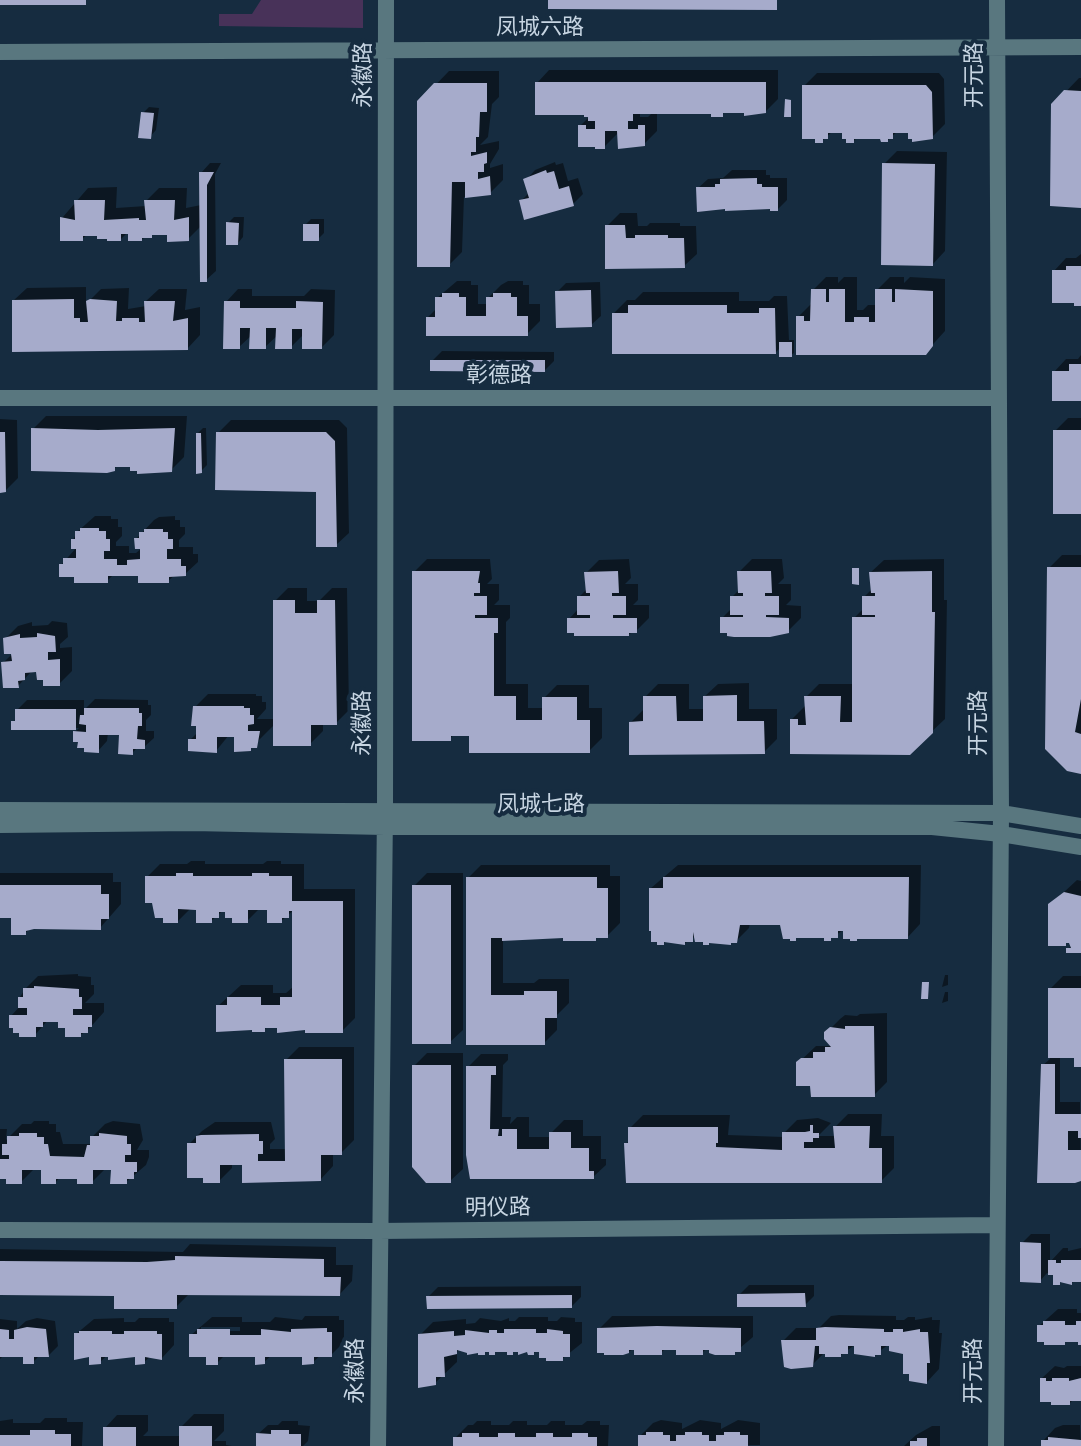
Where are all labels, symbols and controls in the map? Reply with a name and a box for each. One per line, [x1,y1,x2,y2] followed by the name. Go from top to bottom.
[496,15,584,41] street label: 凤城六路
[351,42,377,108] street label: 永徽路
[962,42,988,108] street label: 开元路
[466,363,532,389] street label: 彰德路
[350,690,376,756] street label: 永徽路
[966,690,992,756] street label: 开元路
[497,792,585,818] street label: 凤城七路
[465,1194,531,1222] street label: 明仪路
[343,1338,369,1404] street label: 永徽路
[961,1338,987,1404] street label: 开元路

